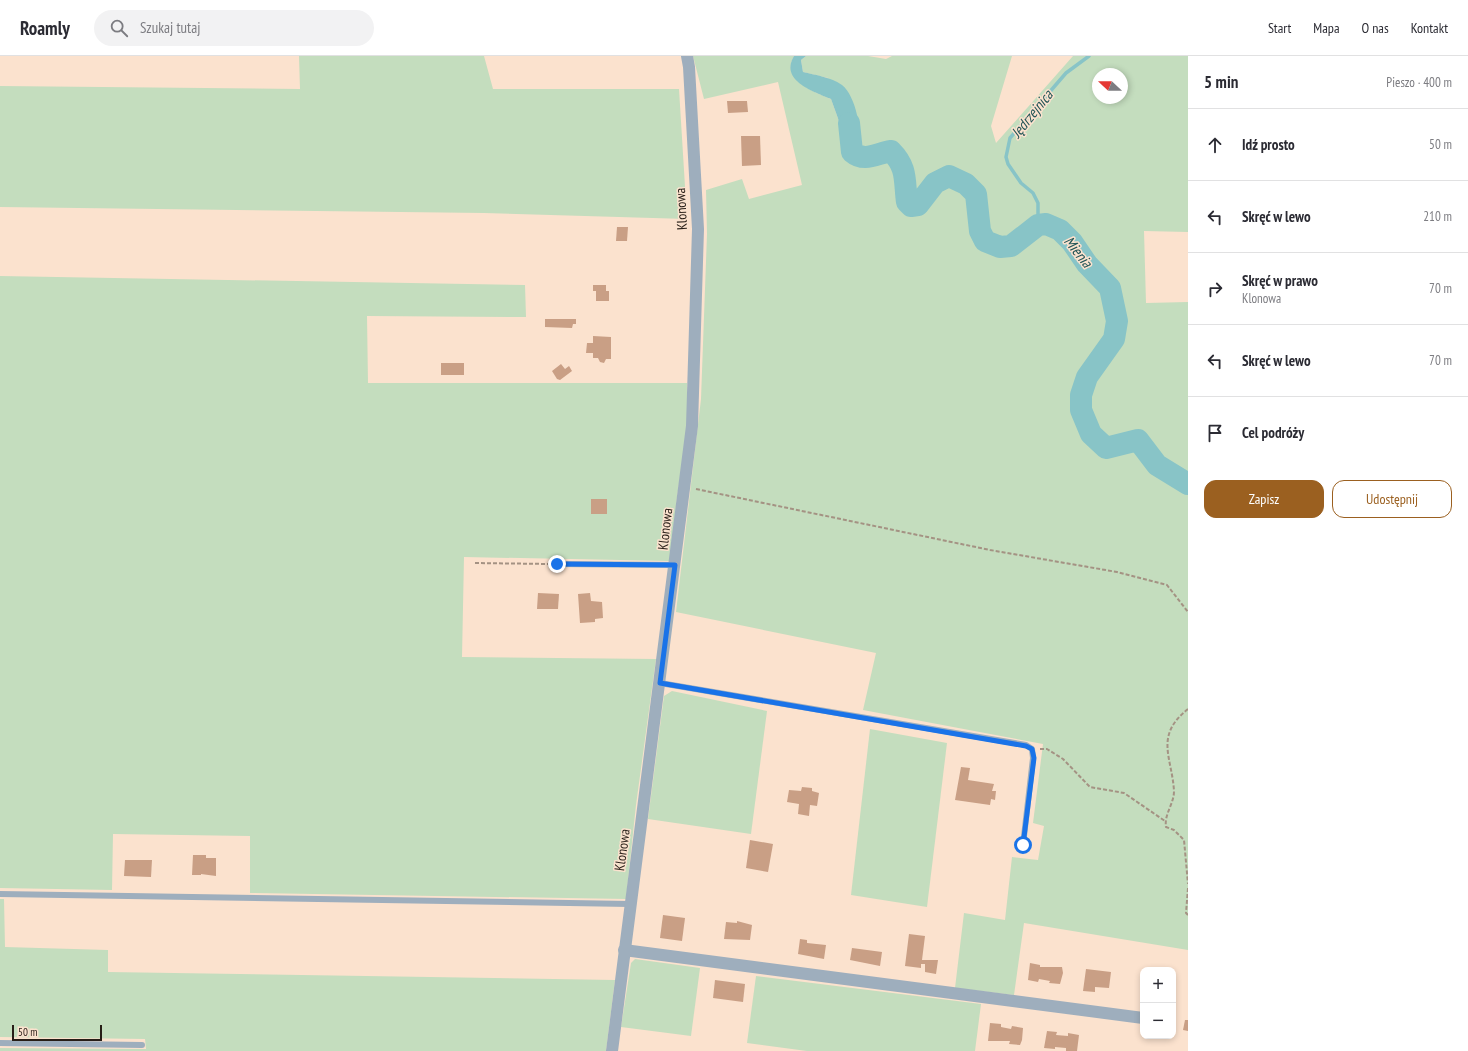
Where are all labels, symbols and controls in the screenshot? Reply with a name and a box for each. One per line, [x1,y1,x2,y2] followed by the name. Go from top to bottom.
[94,10,374,46] search box
[20,16,70,40] text: Roamly
[108,17,130,39] icon: search
[140,18,200,37] text: Szukaj tutaj
[1268,19,1291,37] text: Start
[1313,19,1340,37] text: Mapa
[1362,19,1389,37] text: O nas
[1411,19,1448,37] text: Kontakt
[1092,68,1128,104] north arrow
[1204,71,1238,93] text: 5 min
[1386,74,1452,91] text: Pieszo · 400 m
[1006,85,1057,142] water label: Jędrzejnica
[1204,134,1226,156] icon: ahead
[1242,135,1295,154] text: Idź prosto
[1429,136,1452,153] text: 50 m
[671,187,691,231] street label: Klonowa
[1204,206,1226,228] icon: left
[1242,207,1311,226] text: Skręć w lewo
[1423,208,1452,225] text: 210 m
[1060,232,1097,272] water label: Mienia
[1242,271,1318,290] text: Skręć w prawo
[1204,278,1226,300] icon: right
[1429,280,1452,297] text: 70 m
[1242,290,1281,307] text: Klonowa
[1204,350,1226,372] icon: left
[1242,351,1311,370] text: Skręć w lewo
[1429,352,1452,369] text: 70 m
[1204,422,1226,444] icon: arrive
[1242,423,1304,442] text: Cel podróży
[1204,480,1324,518] button: Zapisz
[1332,480,1452,518] button: Udostępnij
[653,507,677,551] street label: Klonowa
[548,555,566,573] route end
[610,828,634,872] street label: Klonowa
[1014,836,1032,854] route start
[1140,967,1176,1039] map controls
[1140,967,1176,1003] button: +
[1140,1003,1176,1039] button: −
[12,1023,102,1042] scale bar
[18,1025,37,1039] text: 50 m

